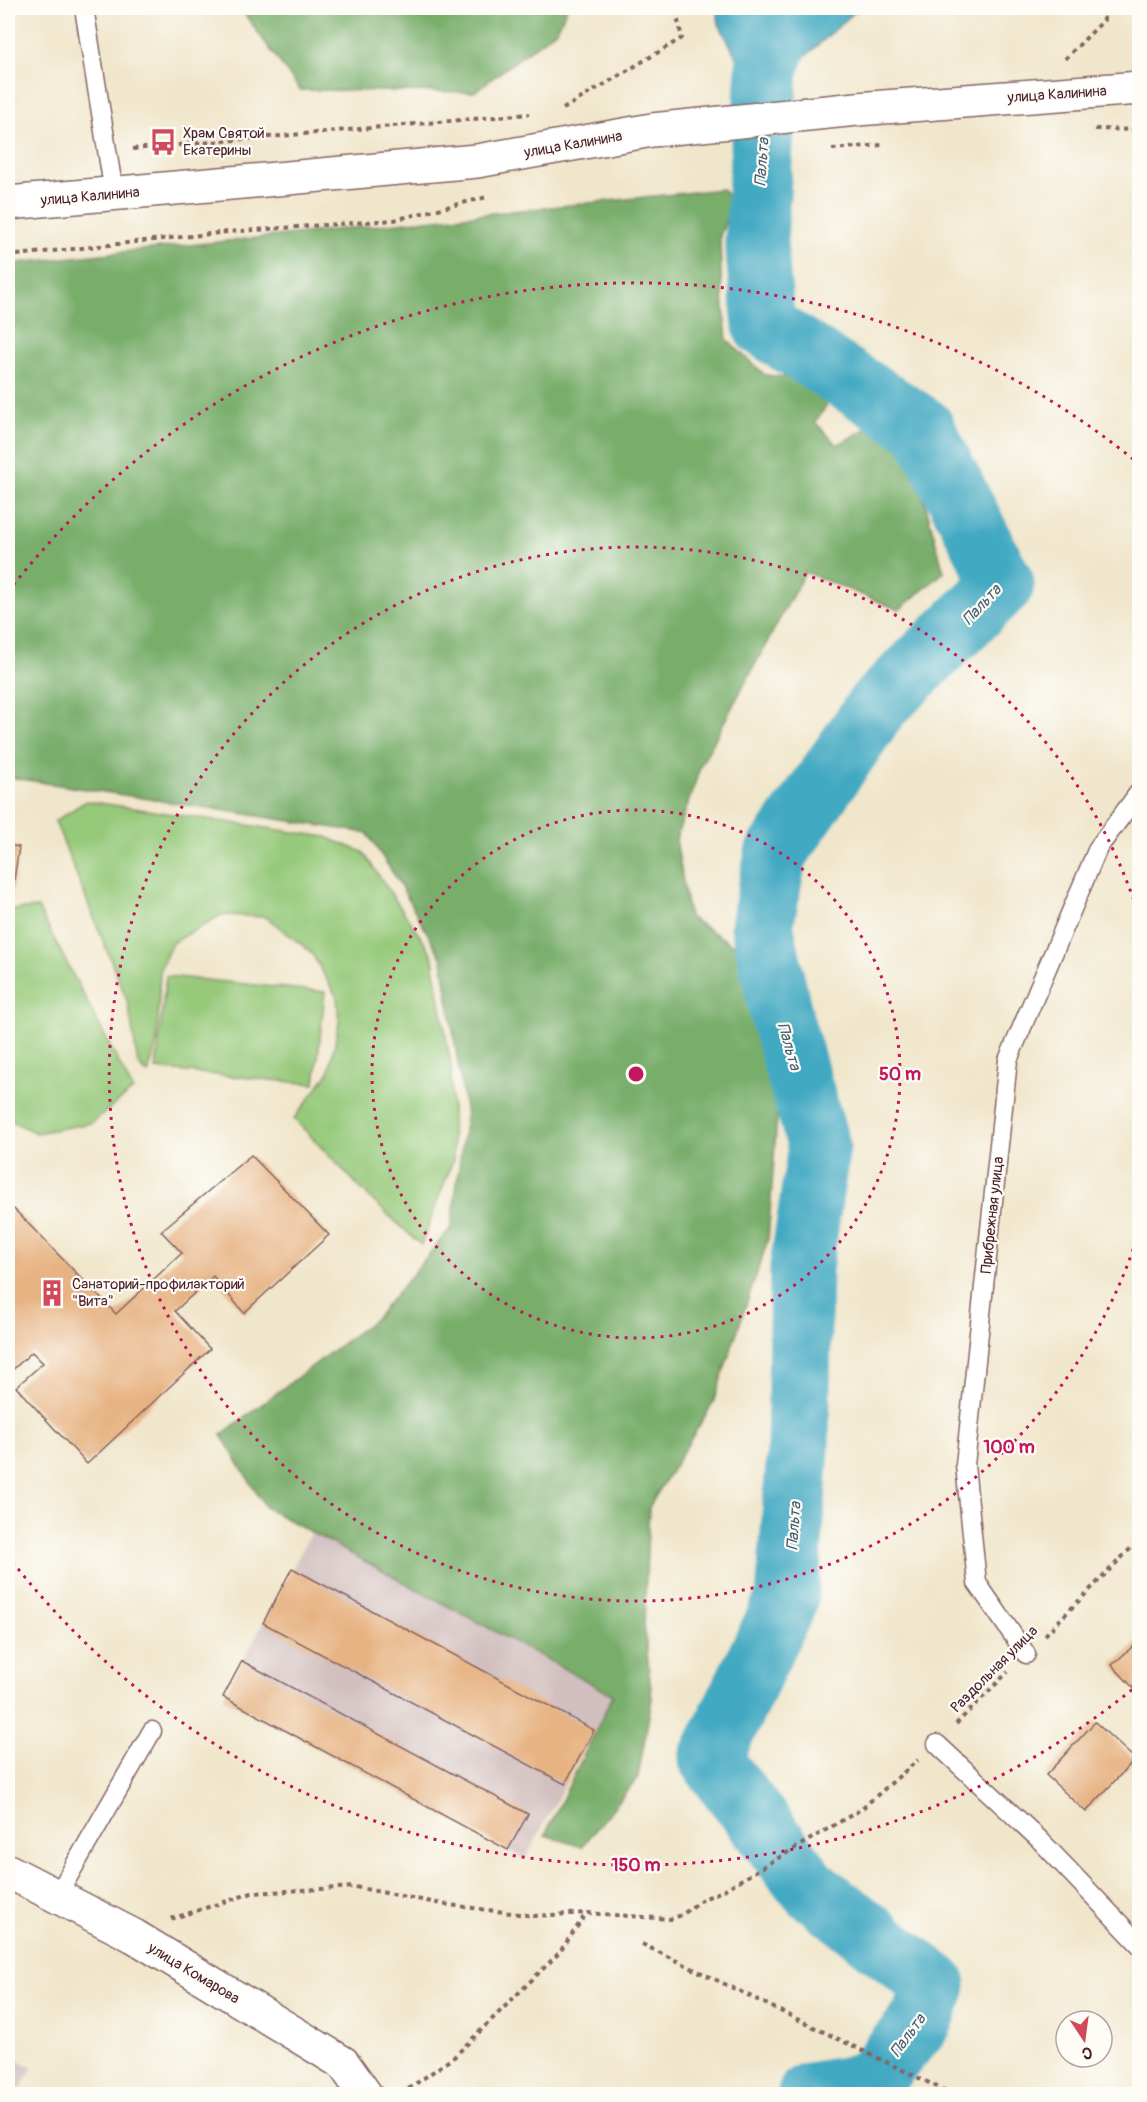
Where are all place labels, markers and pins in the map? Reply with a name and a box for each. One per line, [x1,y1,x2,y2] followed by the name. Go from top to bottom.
[183,124,265,160] place label: Храм Святой Екатерины
[148,127,178,157] bus stop icon: Храм Святой Екатерины
[626,1064,646,1084] centre of rings
[72,1275,245,1311] place label: Санаторий-профилакторий "Вита"
[37,1278,67,1308] building icon: Санаторий-профилакторий "Вита"

